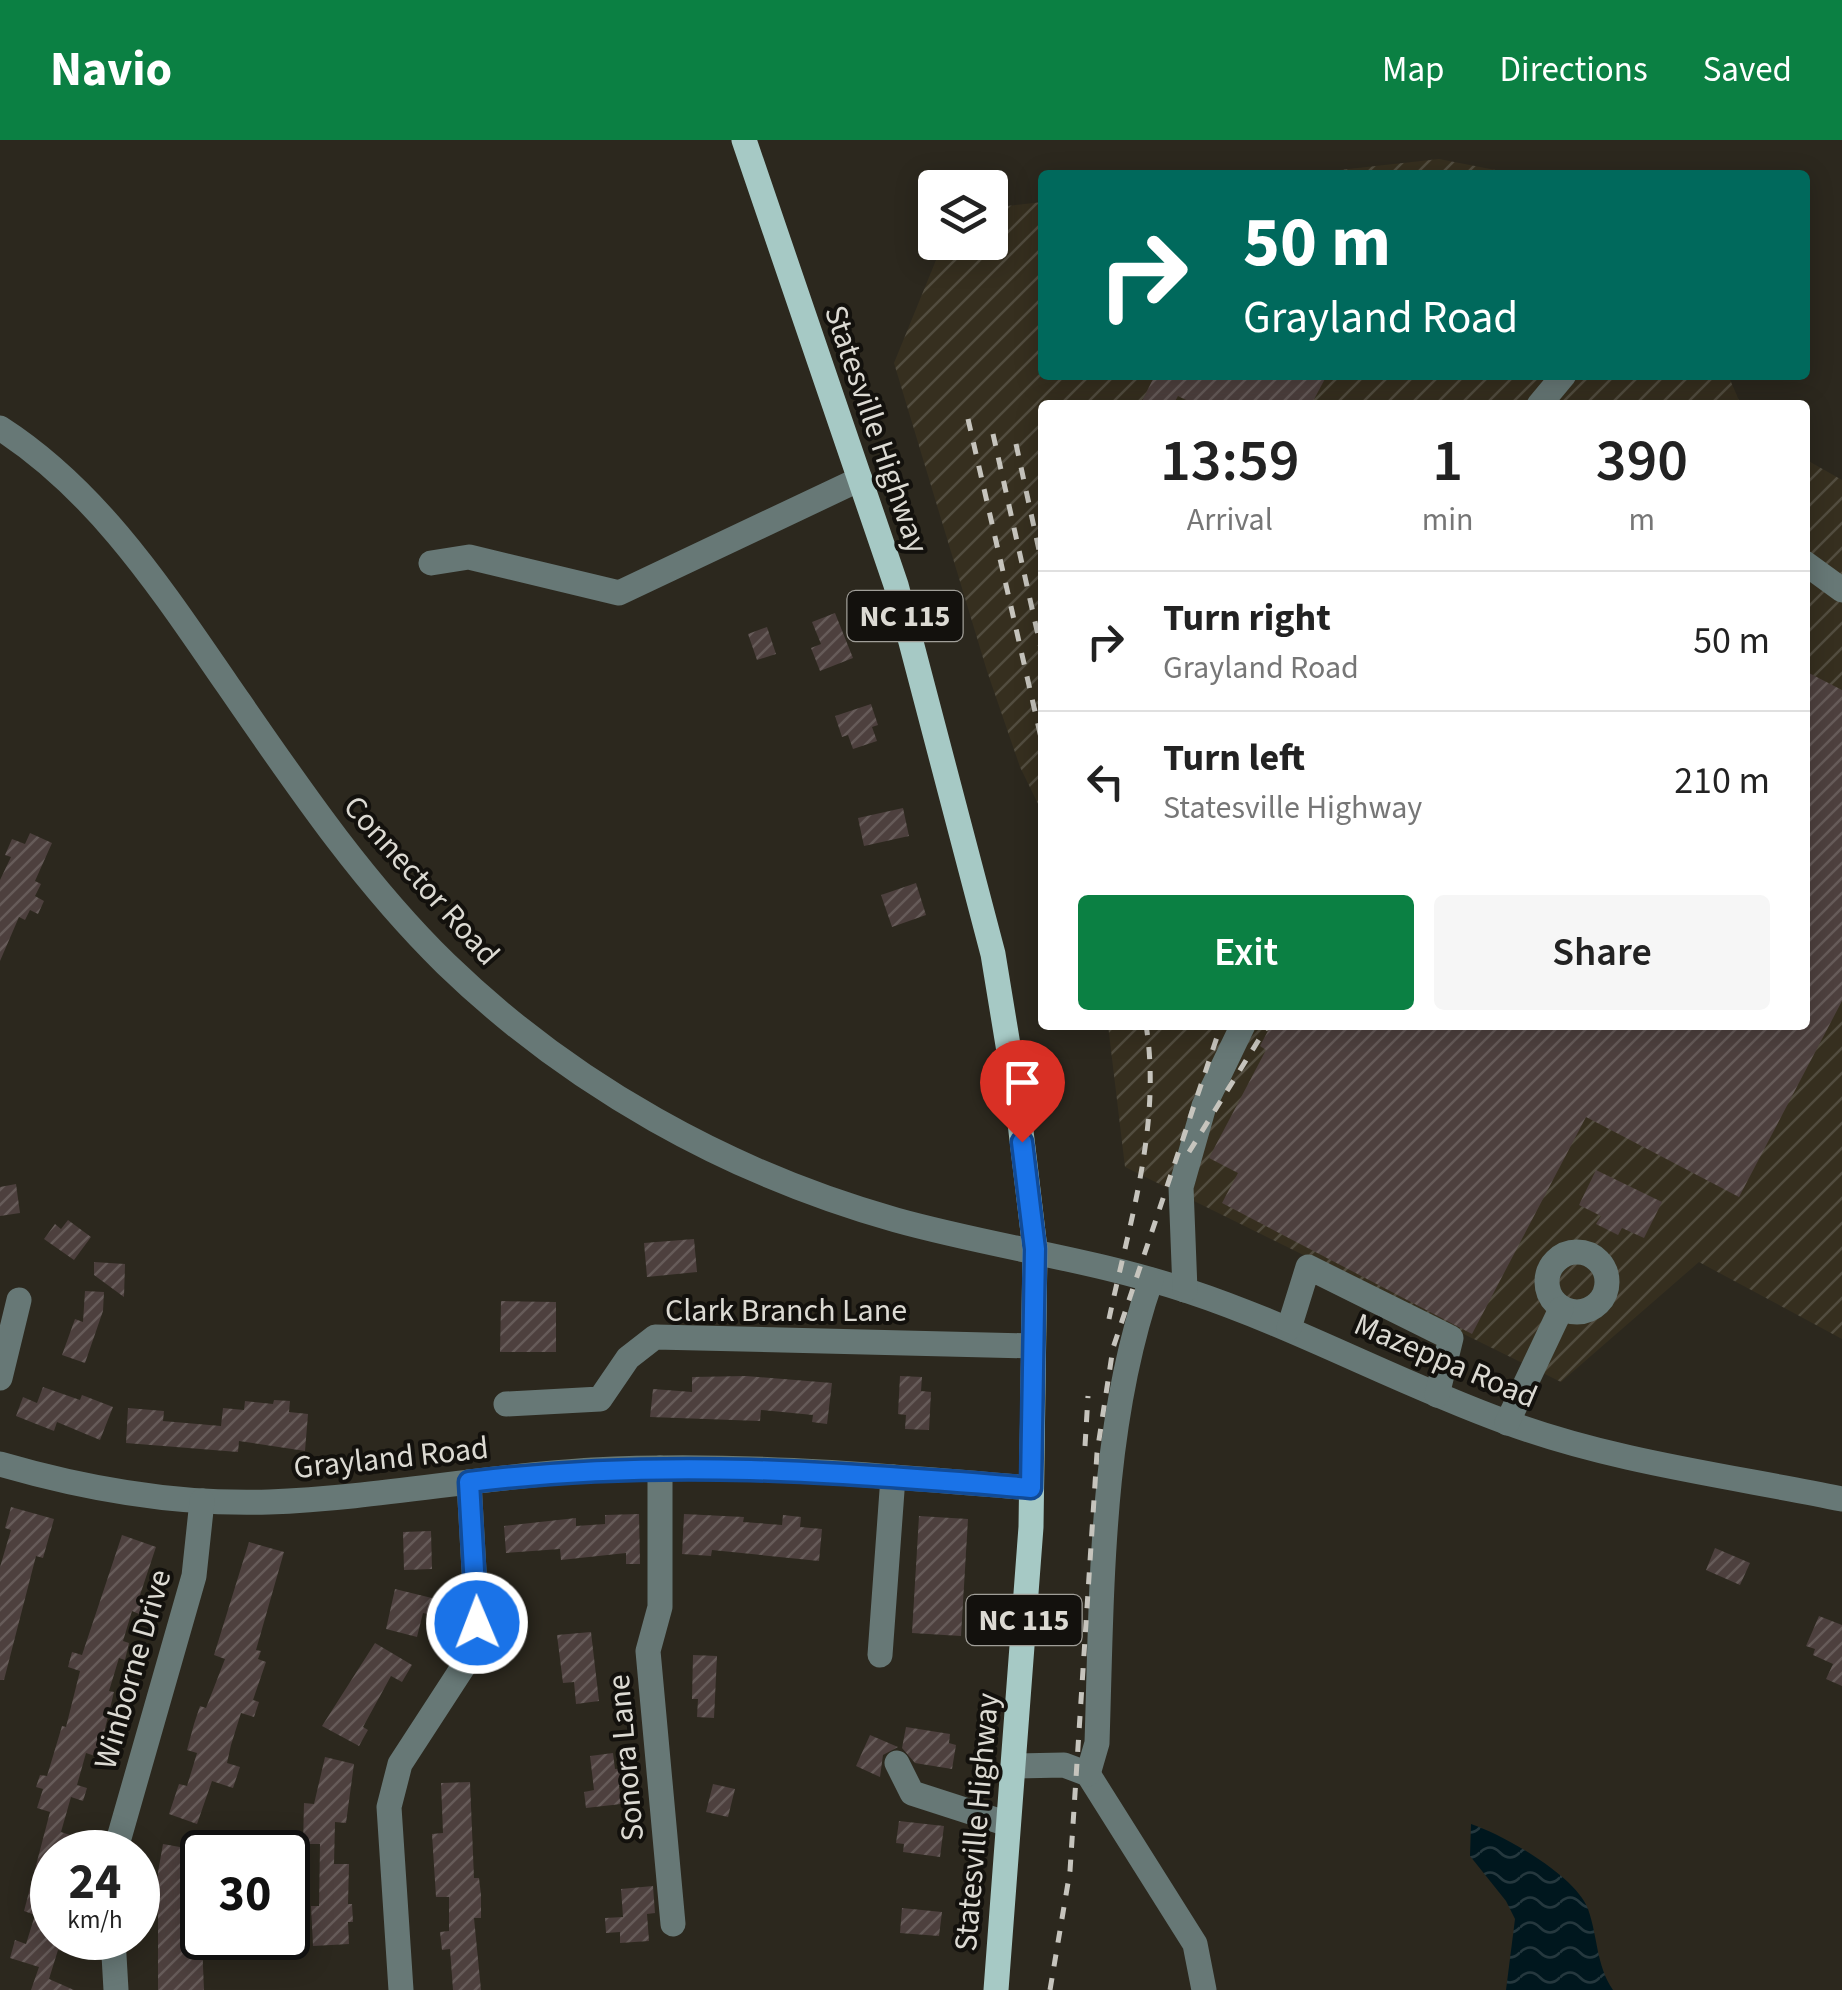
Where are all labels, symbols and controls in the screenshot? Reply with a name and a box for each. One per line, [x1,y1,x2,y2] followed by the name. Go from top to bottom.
[50,36,172,104] text: Navio
[1382,45,1445,95] text: Map
[1500,45,1648,95] text: Directions
[1703,45,1792,95] text: Saved
[918,170,1008,260] map controls
[918,170,1008,260] button: layers
[1243,193,1391,293] text: 50 m
[1078,210,1208,340] icon: right
[1243,286,1518,350] text: Grayland Road
[812,299,940,559] street label: Statesville Highway
[1160,419,1300,504] text: 13:59
[1432,419,1463,504] text: 1
[1596,419,1688,504] text: 390
[1187,497,1273,543] text: Arrival
[1422,497,1474,543] text: min
[1629,497,1655,543] text: m
[848,591,962,641] road number: NC 115
[1163,591,1331,645] text: Turn right
[1078,614,1133,669] icon: right
[1693,614,1770,668] text: 50 m
[1163,645,1359,691] text: Grayland Road
[1163,731,1305,785] text: Turn left
[1078,754,1133,809] icon: left
[1674,754,1770,808] text: 210 m
[1163,785,1422,831] text: Statesville Highway
[332,786,510,976] street label: Connector Road
[1078,895,1414,1010] button: Exit
[1434,895,1770,1010] button: Share
[980,1040,1065,1143] pin
[995,1055,1050,1110] icon: arrive
[665,1288,907,1334] street label: Clark Branch Lane
[1347,1302,1544,1420] street label: Mazeppa Road
[291,1425,491,1491] street label: Grayland Road
[82,1564,183,1775] street label: Winborne Drive
[425,1571,529,1675] position arrow
[966,1595,1082,1645] road number: NC 115
[596,1673,656,1843] street label: Sonora Lane
[943,1691,1011,1953] street label: Statesville Highway
[180,1830,310,1960] speed limit sign: 30
[69,1847,121,1918] text: 24
[67,1902,123,1938] text: km/h

